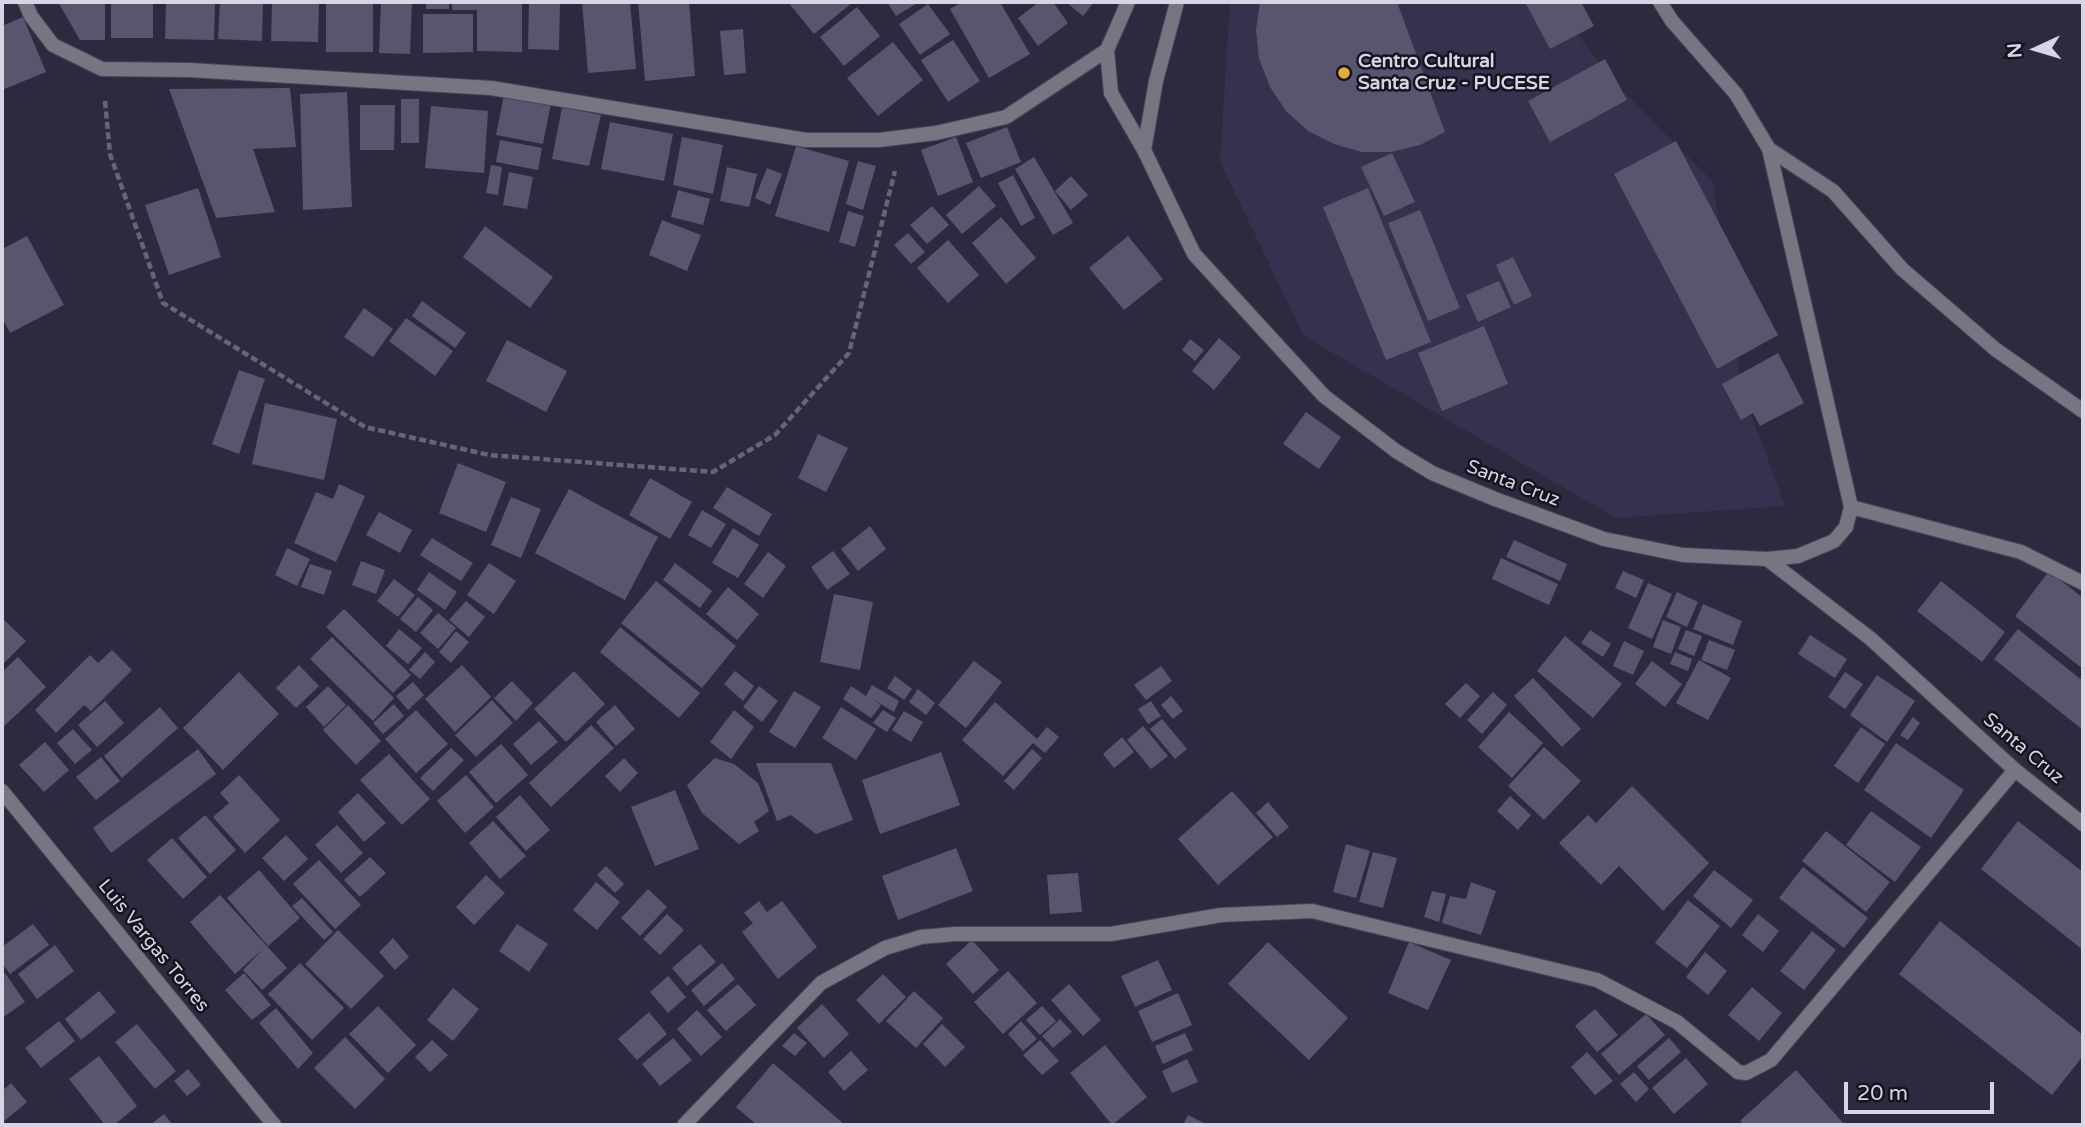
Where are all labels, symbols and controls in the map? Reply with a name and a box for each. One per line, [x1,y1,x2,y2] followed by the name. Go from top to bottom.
[2001,14,2071,84] north arrow
[2004,42,2027,59] text: N
[1358,51,1550,95] place label: Centro Cultural Santa Cruz - PUCESE
[1336,65,1352,81] marker: Centro Cultural Santa Cruz - PUCESE
[1463,456,1563,512] street label: Santa Cruz
[1978,709,2068,789] street label: Santa Cruz
[93,875,213,1017] street label: Luis Vargas Torres
[1847,1068,1997,1112] scale bar
[1857,1081,1908,1106] text: 20 m

